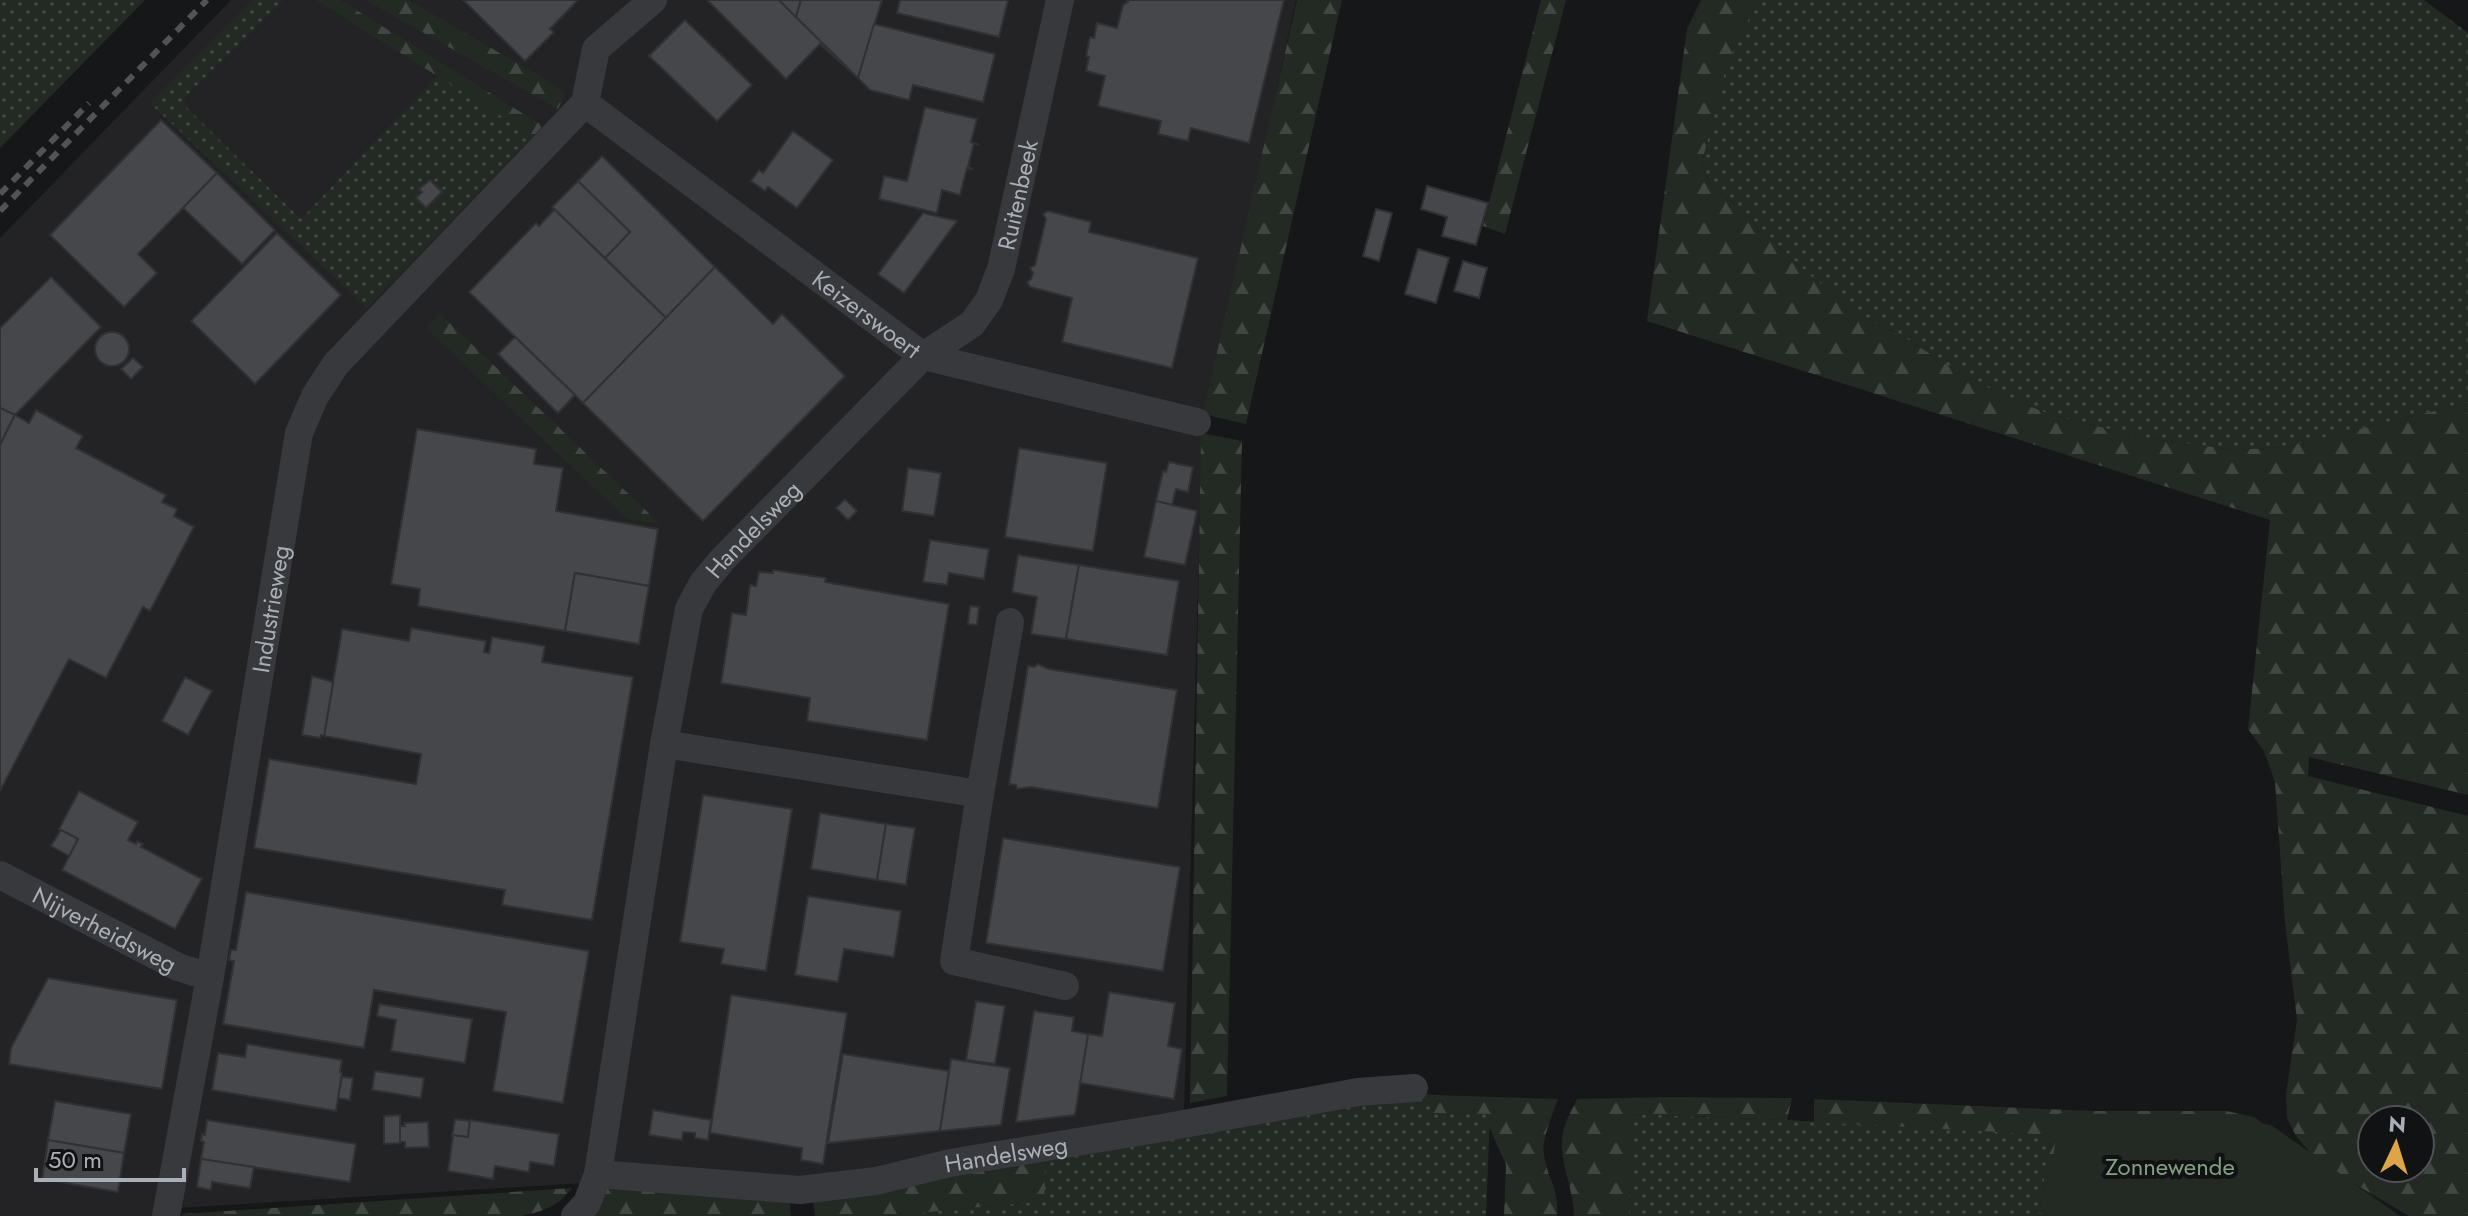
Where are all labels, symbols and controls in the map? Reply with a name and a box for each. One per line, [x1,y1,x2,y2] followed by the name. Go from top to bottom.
[988,136,1046,253] street label: Ruitenbeek
[805,262,929,366] street label: Keizerswoert
[697,472,809,586] street label: Handelsweg
[243,543,298,675] street label: Industrieweg
[27,877,183,981] street label: Nijverheidsweg
[2356,1104,2436,1184] north arrow
[2388,1107,2407,1141] text: N
[942,1126,1070,1181] street label: Handelsweg
[36,1132,184,1182] scale bar
[48,1142,102,1177] text: 50 m
[2105,1149,2235,1184] park label: Zonnewende

